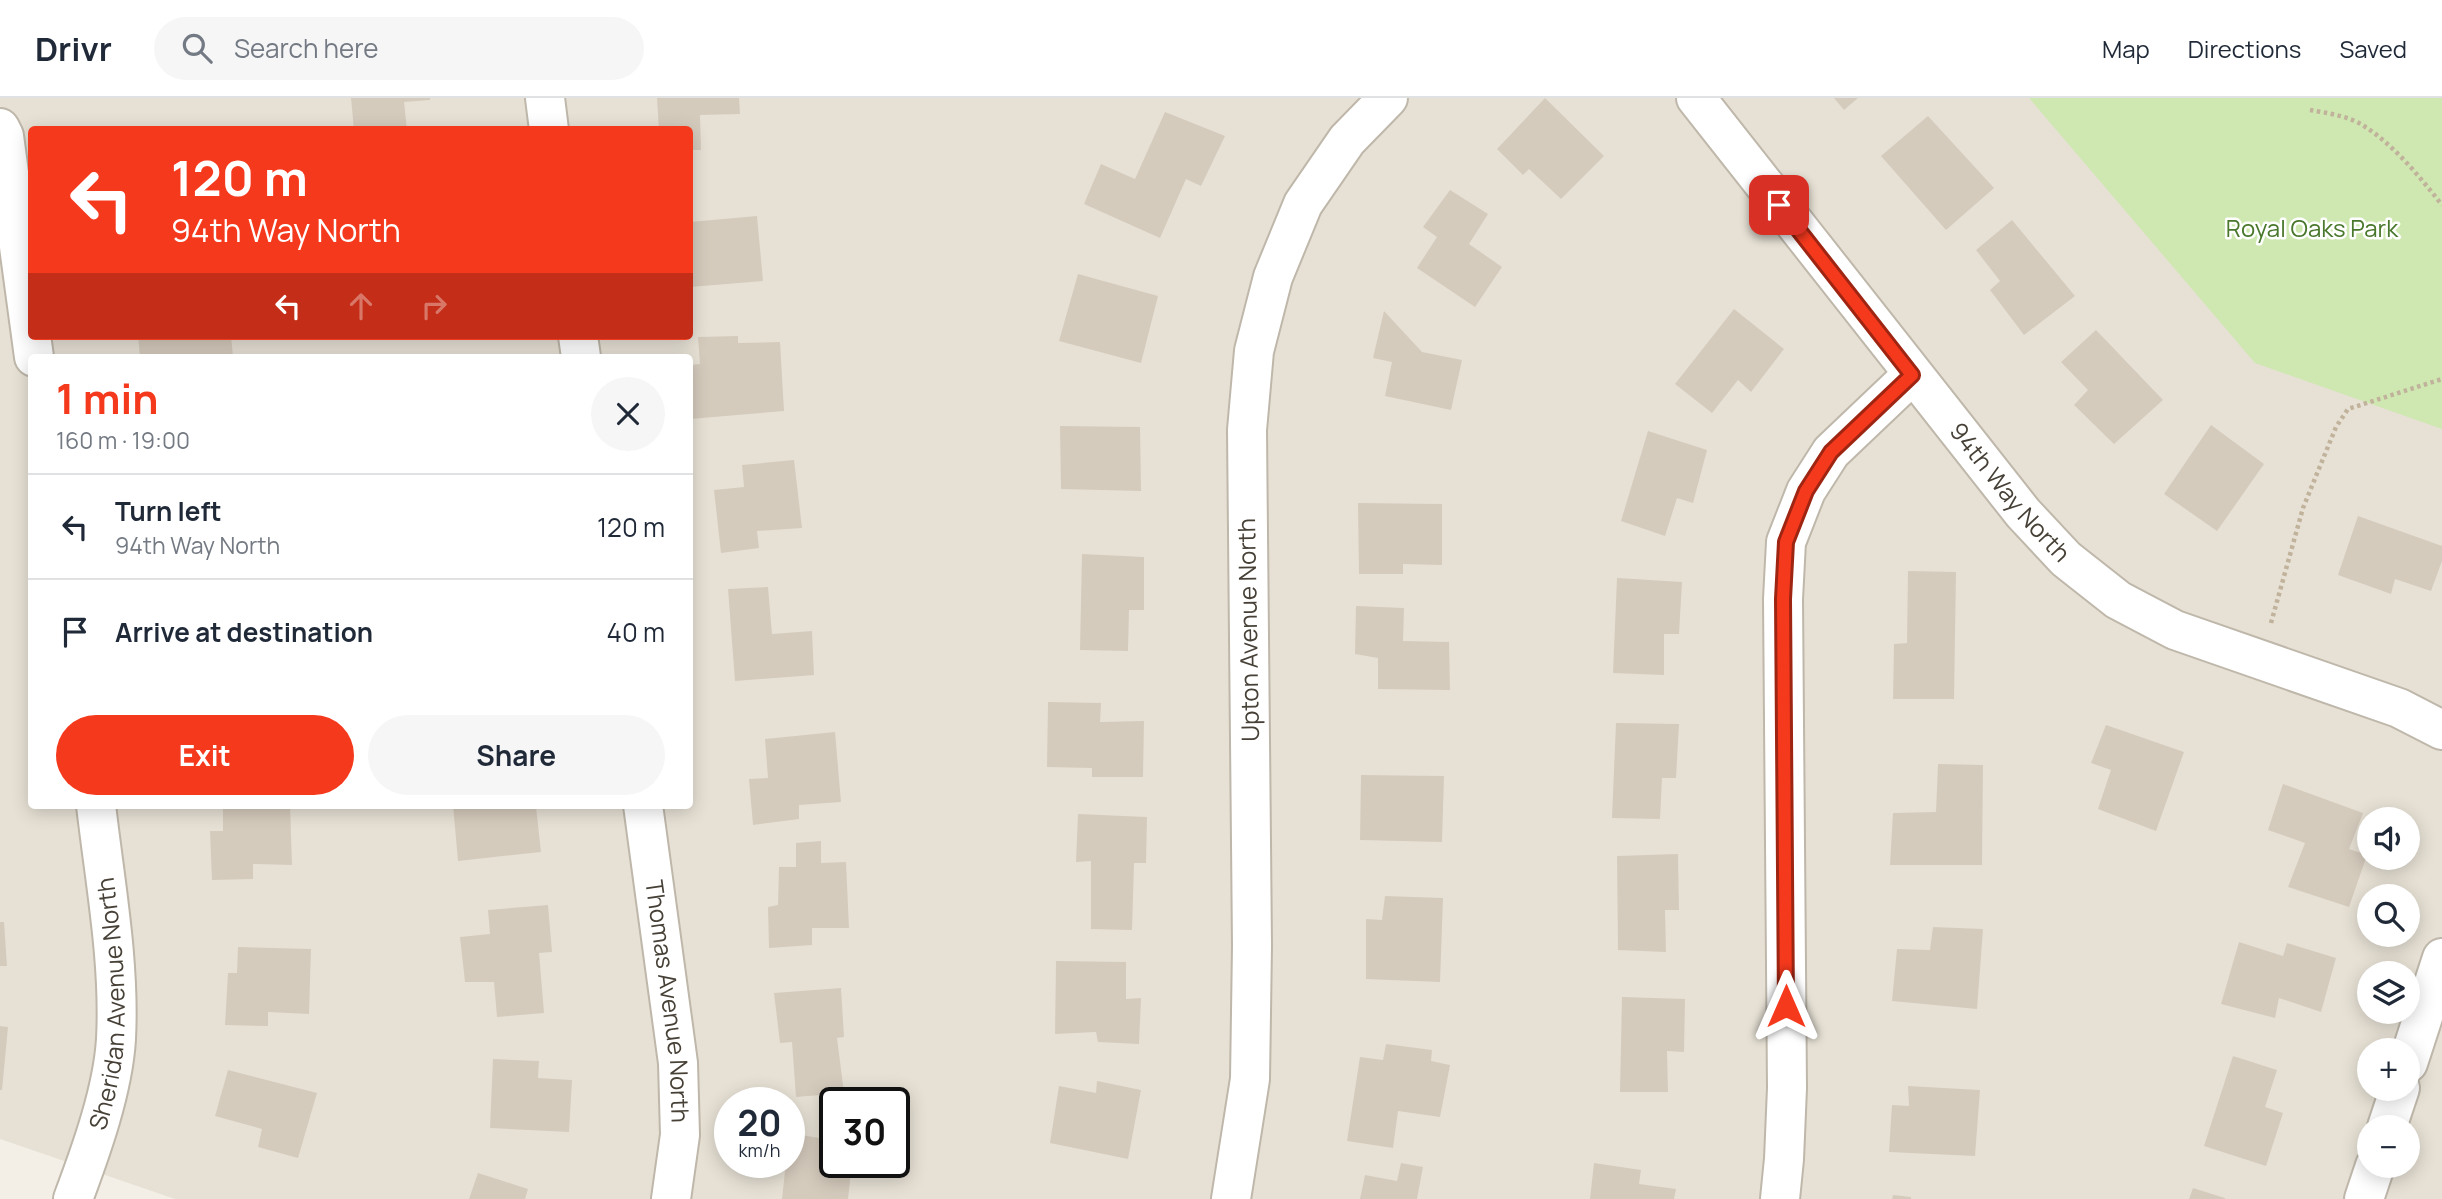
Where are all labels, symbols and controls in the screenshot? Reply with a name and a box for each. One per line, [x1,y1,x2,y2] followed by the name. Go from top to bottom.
[154,17,644,80] search box
[35,26,112,71] text: Drivr
[178,29,216,67] icon: search
[234,30,378,66] text: Search here
[2102,32,2150,65] text: Map
[2188,32,2301,65] text: Directions
[2339,32,2407,65] text: Saved
[171,144,308,211] text: 120 m
[56,154,147,245] icon: left
[1749,175,1809,235] pin
[1760,186,1798,224] icon: arrive
[171,208,401,252] text: 94th Way North
[2226,211,2399,244] park label: Royal Oaks Park
[269,287,307,325] icon: left
[342,287,380,325] icon: ahead
[415,287,453,325] icon: right
[56,369,159,427] text: 1 min
[591,377,665,451] button: close
[1943,415,2078,568] street label: 94th Way North
[56,424,190,456] text: 160 m · 19:00
[115,493,222,529] text: Turn left
[56,508,94,546] icon: left
[597,509,665,545] text: 120 m
[1229,518,1266,742] street label: Upton Avenue North
[115,529,280,561] text: 94th Way North
[56,613,94,651] icon: arrive
[115,614,373,650] text: Arrive at destination
[607,614,665,650] text: 40 m
[56,715,354,795] button: Exit
[368,715,665,795] button: Share
[2357,807,2420,1178] map controls
[2357,807,2420,870] button: sound
[80,876,132,1134] street label: Sheridan Avenue North
[638,878,698,1123] street label: Thomas Avenue North
[2357,884,2420,947] button: search
[2357,961,2420,1024] button: layers
[1749,969,1823,1043] position arrow
[2357,1038,2420,1101] button: +
[819,1087,910,1178] speed limit sign: 30
[738,1099,781,1147] text: 20
[2357,1115,2420,1178] button: −
[739,1138,780,1162] text: km/h

